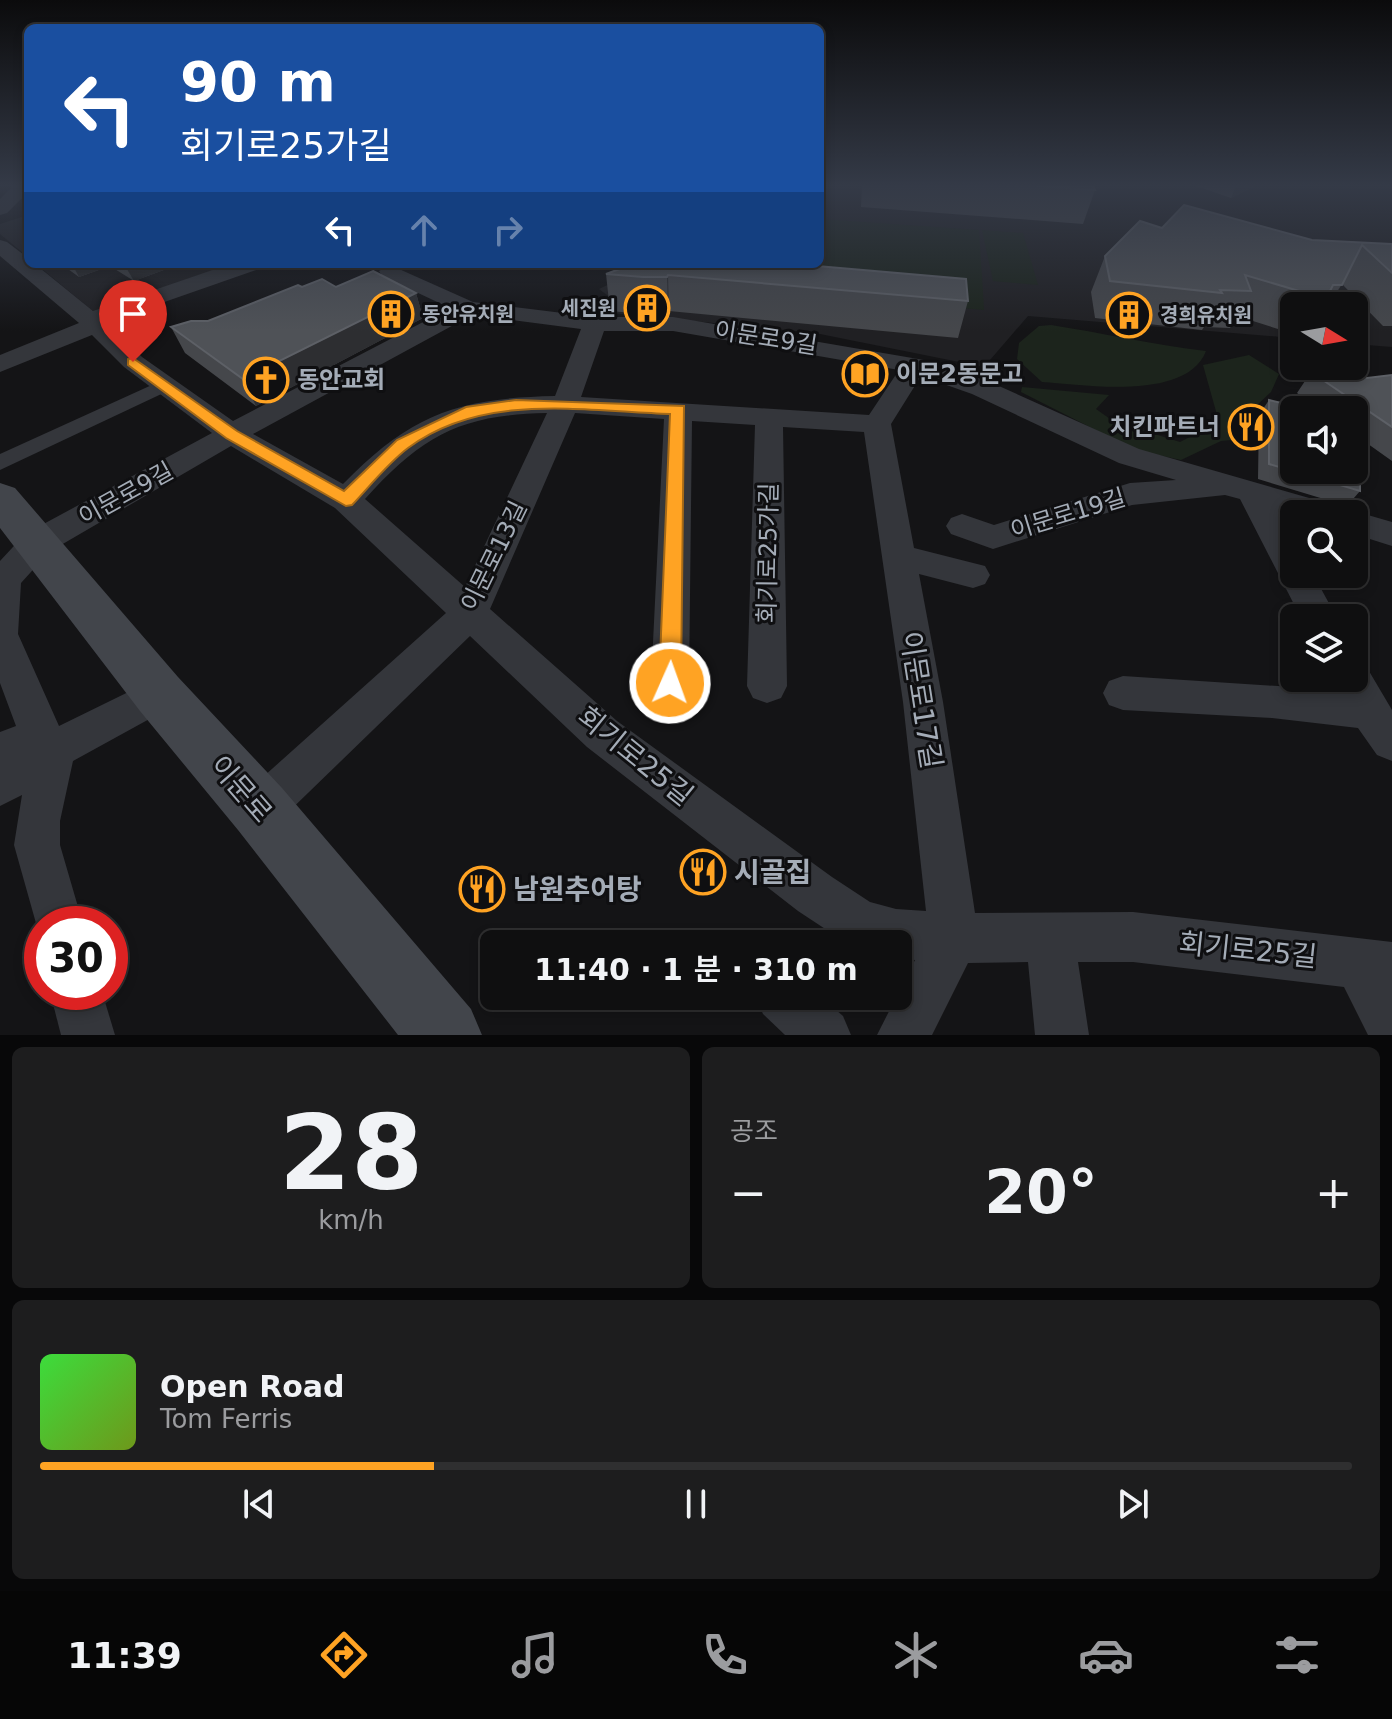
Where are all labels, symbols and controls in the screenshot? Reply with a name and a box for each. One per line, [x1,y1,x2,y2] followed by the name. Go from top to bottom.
[180,49,336,114] text: 90 m
[48,56,152,160] icon: left
[180,125,391,166] text: 회기로25가길
[318,208,362,252] icon: left
[402,208,446,252] icon: ahead
[486,208,530,252] icon: right
[99,280,167,362] pin
[623,284,671,332] building icon: 세진원
[367,290,415,338] building icon: 동안유치원
[1105,291,1153,339] building icon: 경희유치원
[111,292,155,336] icon: arrive
[1280,292,1368,380] north arrow
[1280,292,1368,692] map controls
[561,296,616,320] place label: 세진원
[422,302,514,326] place label: 동안유치원
[1160,303,1252,327] place label: 경희유치원
[713,316,819,360] street label: 이문로9길
[841,350,889,398] library icon: 이문2동문고
[242,356,290,404] church icon: 동안교회
[896,360,1023,388] place label: 이문2동문고
[297,366,385,394] place label: 동안교회
[1280,396,1368,484] button: sound
[1227,403,1275,451] restaurant icon: 치킨파트너
[1110,413,1220,441] place label: 치킨파트너
[74,457,178,531] street label: 이문로9길
[753,482,783,624] street label: 회기로25가길
[1007,483,1129,545] street label: 이문로19길
[455,496,533,616] street label: 이문로13길
[1280,500,1368,588] button: search
[1280,604,1368,692] button: layers
[894,629,948,771] street label: 이문로17길
[628,641,712,725] position arrow
[571,700,699,812] street label: 회기로25길
[203,749,279,829] street label: 이문로
[679,848,727,896] restaurant icon: 시골집
[734,856,811,889] place label: 시골집
[458,865,506,913] restaurant icon: 남원추어탕
[513,873,642,906] place label: 남원추어탕
[24,906,128,1010] speed limit sign: 30
[1177,926,1319,974] street label: 회기로25길
[534,952,858,987] text: 11:40 · 1 분 · 310 m
[279,1092,423,1214] text: 28
[730,1116,778,1146] text: 공조
[984,1157,1098,1227] text: 20°
[730,1167,767,1218] text: −
[1315,1167,1352,1218] text: +
[318,1205,384,1235] text: km/h
[160,1369,345,1404] text: Open Road
[160,1404,292,1434] text: Tom Ferris
[237,1482,281,1526] icon: previous
[674,1482,718,1526] icon: pause
[1111,1482,1155,1526] icon: next
[316,1627,372,1683] icon: directions
[507,1627,563,1683] icon: music
[697,1627,753,1683] icon: phone
[888,1627,944,1683] icon: climate
[1078,1627,1134,1683] icon: car
[1269,1627,1325,1683] icon: filters
[67,1635,182,1676] text: 11:39

